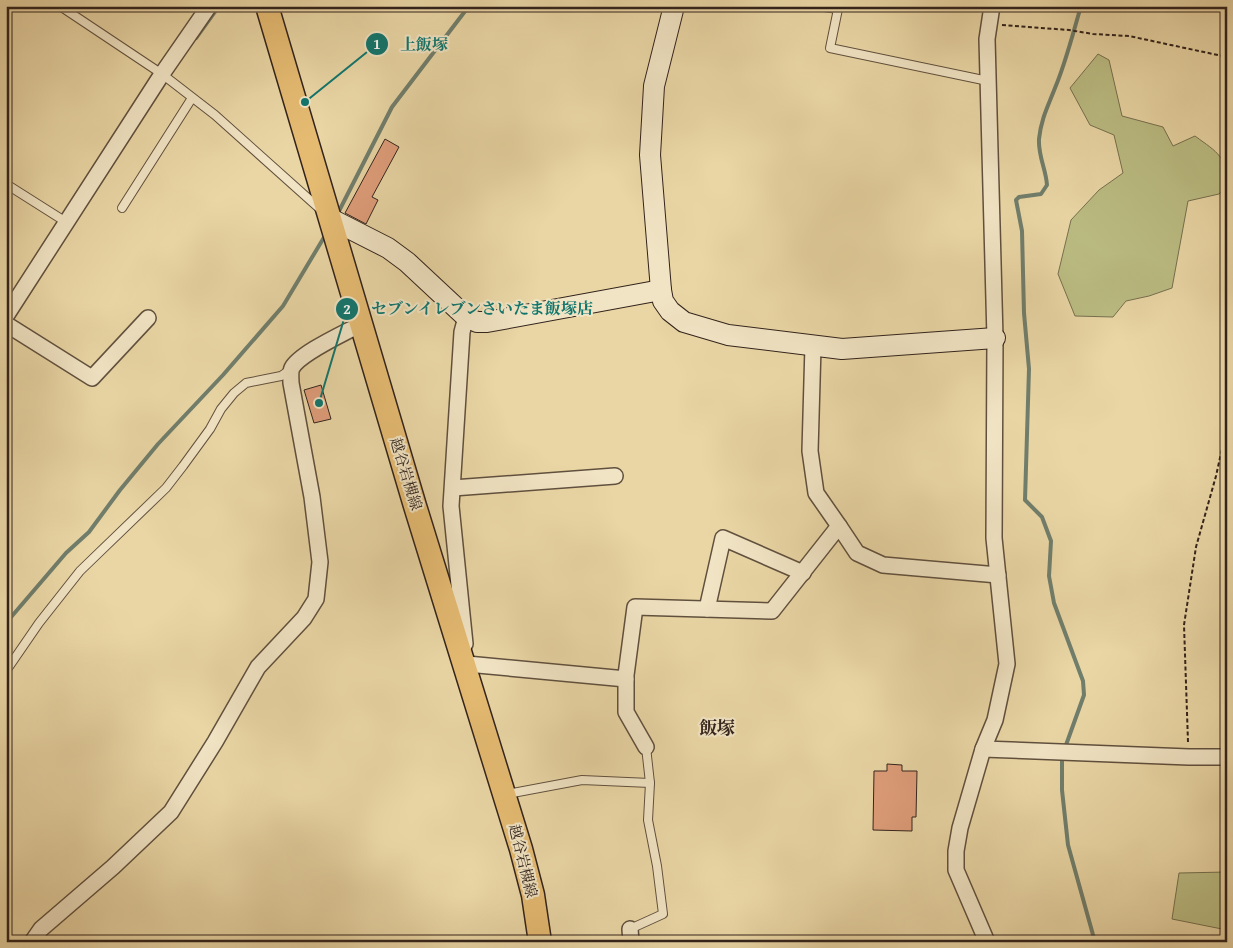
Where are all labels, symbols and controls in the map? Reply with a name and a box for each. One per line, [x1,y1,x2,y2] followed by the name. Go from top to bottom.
[365,29,458,60] callout: 上飯塚
[400,32,448,56] text: 上飯塚
[373,33,381,54] text: 1
[335,293,604,324] callout: セブンイレブンさいたま飯塚店
[371,296,593,320] text: セブンイレブンさいたま飯塚店
[343,298,351,319] text: 2
[385,435,427,513] street label: 越谷岩槻線
[699,714,735,741] district label: 飯塚
[504,822,543,900] street label: 越谷岩槻線

